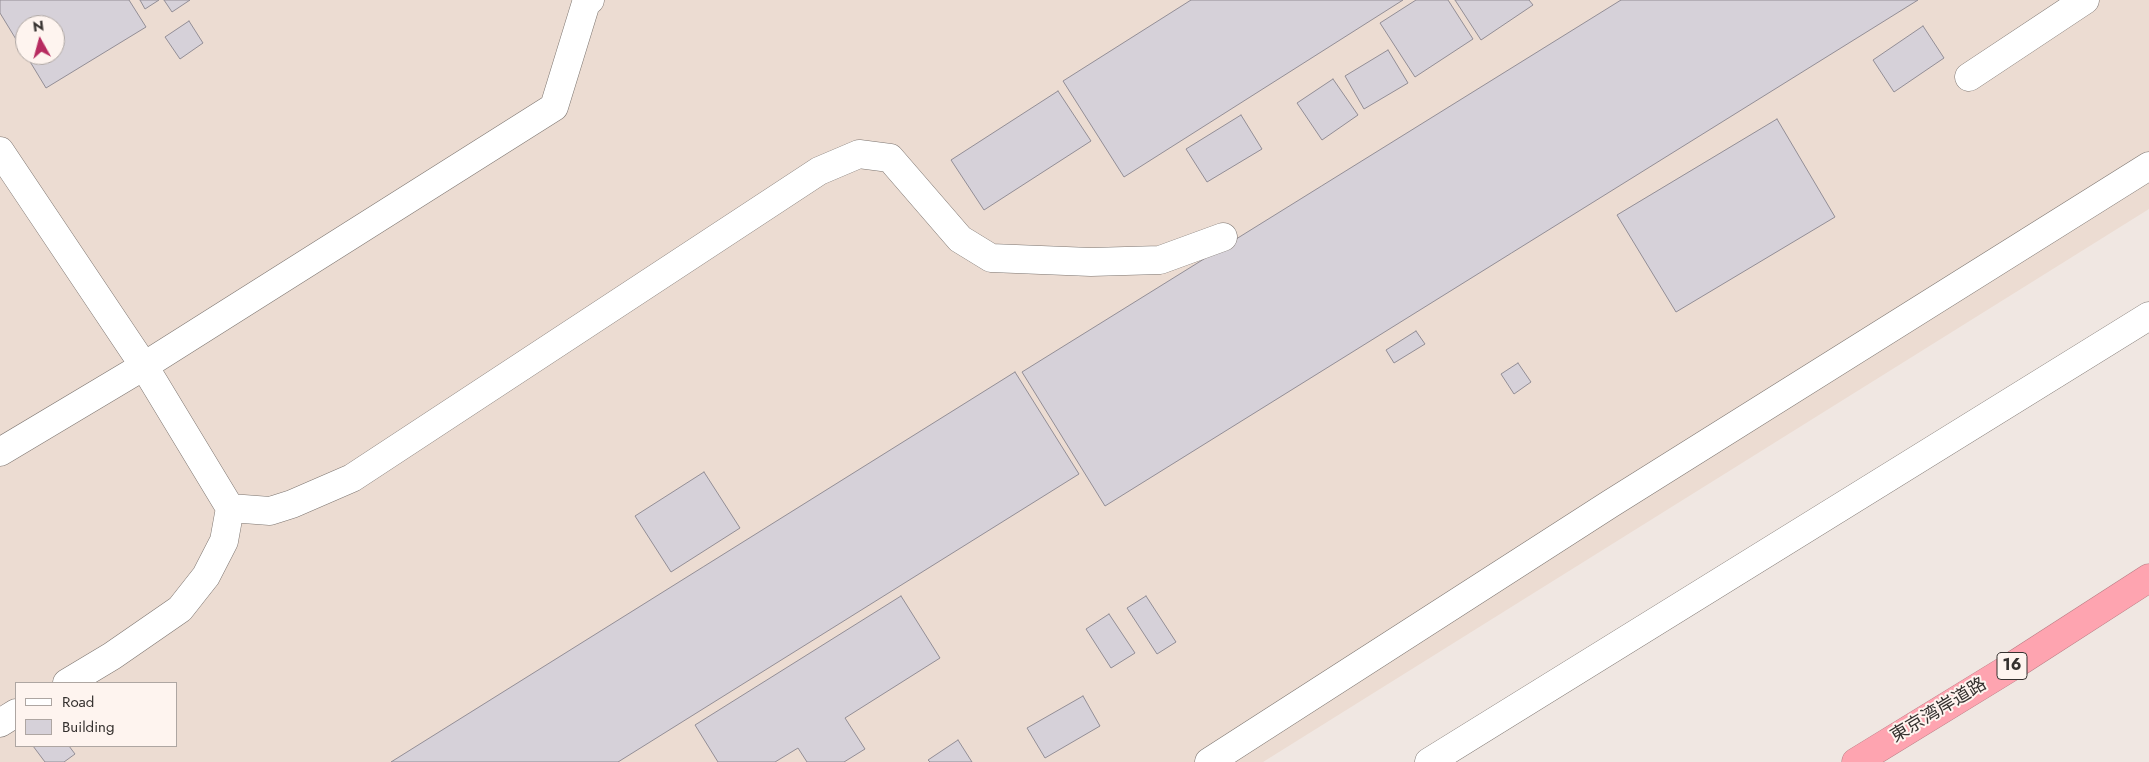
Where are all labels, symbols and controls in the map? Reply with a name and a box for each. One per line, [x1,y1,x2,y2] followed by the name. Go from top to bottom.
[15,15,65,65] north arrow
[32,16,45,37] text: N
[1997,652,2027,679] road number: 16
[1887,674,1991,748] street label: 東京湾岸道路
[15,682,178,747] legend
[62,691,94,713] text: Road
[62,716,114,738] text: Building

